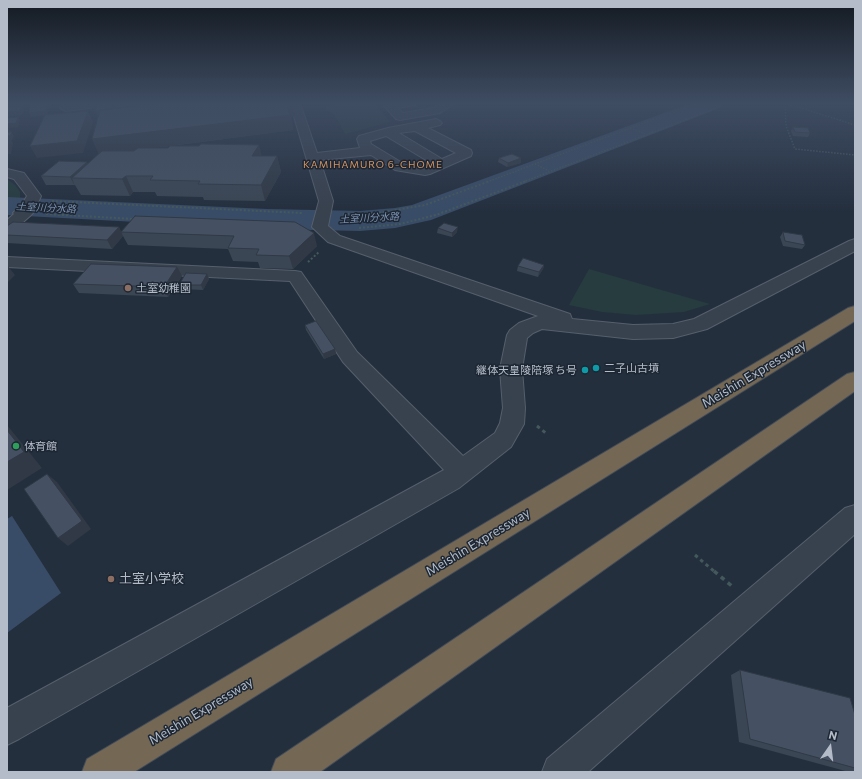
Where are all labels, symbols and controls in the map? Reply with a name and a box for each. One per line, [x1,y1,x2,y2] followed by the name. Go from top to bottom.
[303,159,443,171] district label: KAMIHAMURO 6-CHOME
[16,200,76,216] water label: 土室川分水路
[339,210,399,226] water label: 土室川分水路
[136,281,191,295] place label: 土室幼稚園
[123,283,133,293] marker: 土室幼稚園
[699,337,809,411] street label: Meishin Expressway
[604,361,659,375] place label: 二子山古墳
[476,363,577,377] place label: 継体天皇陵陪塚 ち号
[591,363,601,373] marker: 二子山古墳
[580,365,590,375] marker: 継体天皇陵陪塚 ち号
[24,439,57,453] place label: 体育館
[11,441,21,451] marker: 体育館
[423,505,533,579] street label: Meishin Expressway
[119,571,184,587] place label: 土室小学校
[106,574,116,584] marker: 土室小学校
[146,674,256,748] street label: Meishin Expressway
[810,727,850,767] north arrow
[827,728,839,742] text: N

